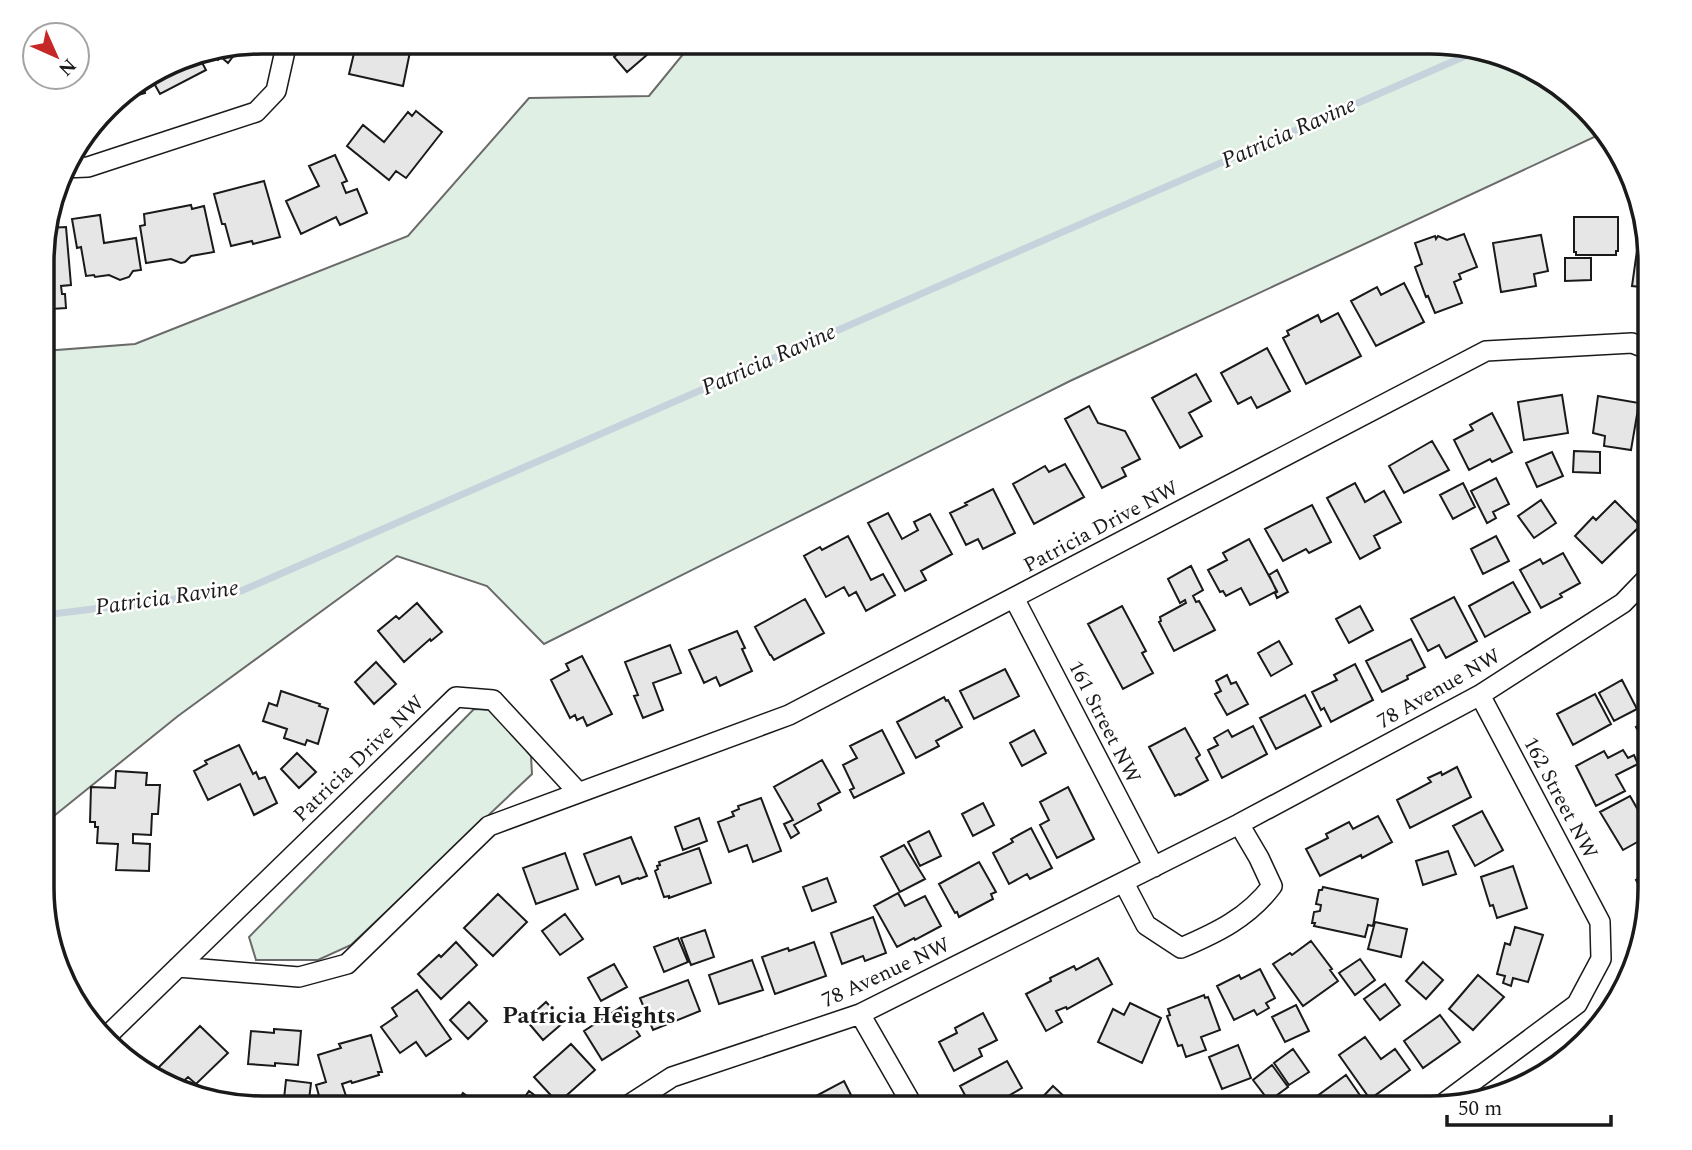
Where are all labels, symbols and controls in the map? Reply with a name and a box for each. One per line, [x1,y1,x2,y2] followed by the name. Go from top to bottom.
[21,21,91,91] north arrow
[51,51,83,83] text: N
[1216,88,1362,178] water label: Patricia Ravine
[696,315,842,405] water label: Patricia Ravine
[1018,472,1185,581] street label: Patricia Drive NW
[93,571,241,625] water label: Patricia Ravine
[1371,640,1507,737] street label: 78 Avenue NW
[1059,655,1149,789] street label: 161 Street NW
[286,688,432,830] street label: Patricia Drive NW
[1514,731,1606,865] street label: 162 Street NW
[817,929,956,1017] street label: 78 Avenue NW
[502,999,676,1034] district label: Patricia Heights
[1447,1084,1612,1128] scale bar
[1458,1093,1502,1125] text: 50 m

